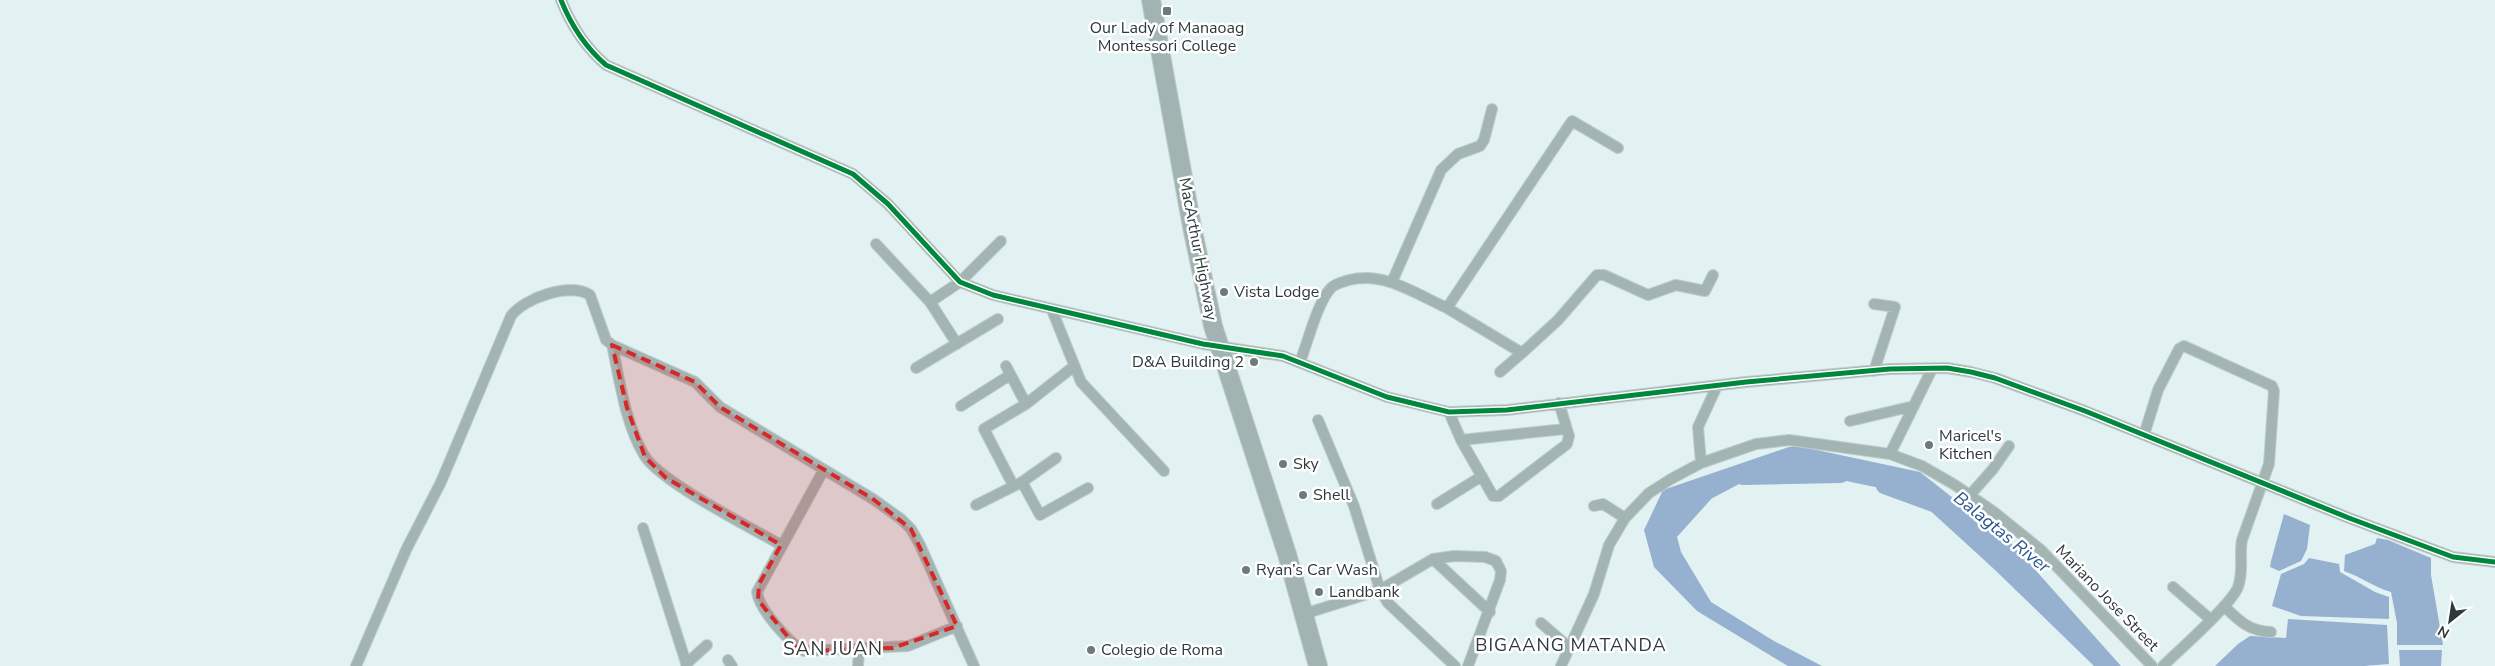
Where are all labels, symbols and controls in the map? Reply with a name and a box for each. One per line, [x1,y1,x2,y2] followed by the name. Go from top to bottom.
[1161,5,1173,17] marker: Our Lady of Manaoag Montessori College
[1090,17,1244,57] place label: Our Lady of Manaoag Montessori College
[1173,176,1223,323] street label: MacArthur Highway
[1233,281,1319,303] place label: Vista Lodge
[1218,286,1230,298] marker: Vista Lodge
[1132,351,1244,373] place label: D&A Building 2
[1248,356,1260,368] marker: D&A Building 2
[1939,425,2002,465] place label: Maricel's Kitchen
[1923,439,1935,451] marker: Maricel's Kitchen
[1293,453,1320,475] place label: Sky
[1277,458,1289,470] marker: Sky
[1313,484,1350,506] place label: Shell
[1949,486,2056,579] water label: Balagtas River
[1297,489,1309,501] marker: Shell
[2050,540,2164,656] street label: Mariano Jose Street
[1256,559,1378,581] place label: Ryan’s Car Wash
[1240,564,1252,576] marker: Ryan’s Car Wash
[1329,581,1400,603] place label: Landbank
[1313,586,1325,598] marker: Landbank
[2425,596,2475,646] north arrow
[2434,621,2453,643] text: N
[1475,633,1667,657] district label: BIGAANG MATANDA
[783,636,883,662] district label: SAN JUAN
[1101,639,1223,661] place label: Colegio de Roma
[1085,644,1097,656] marker: Colegio de Roma

